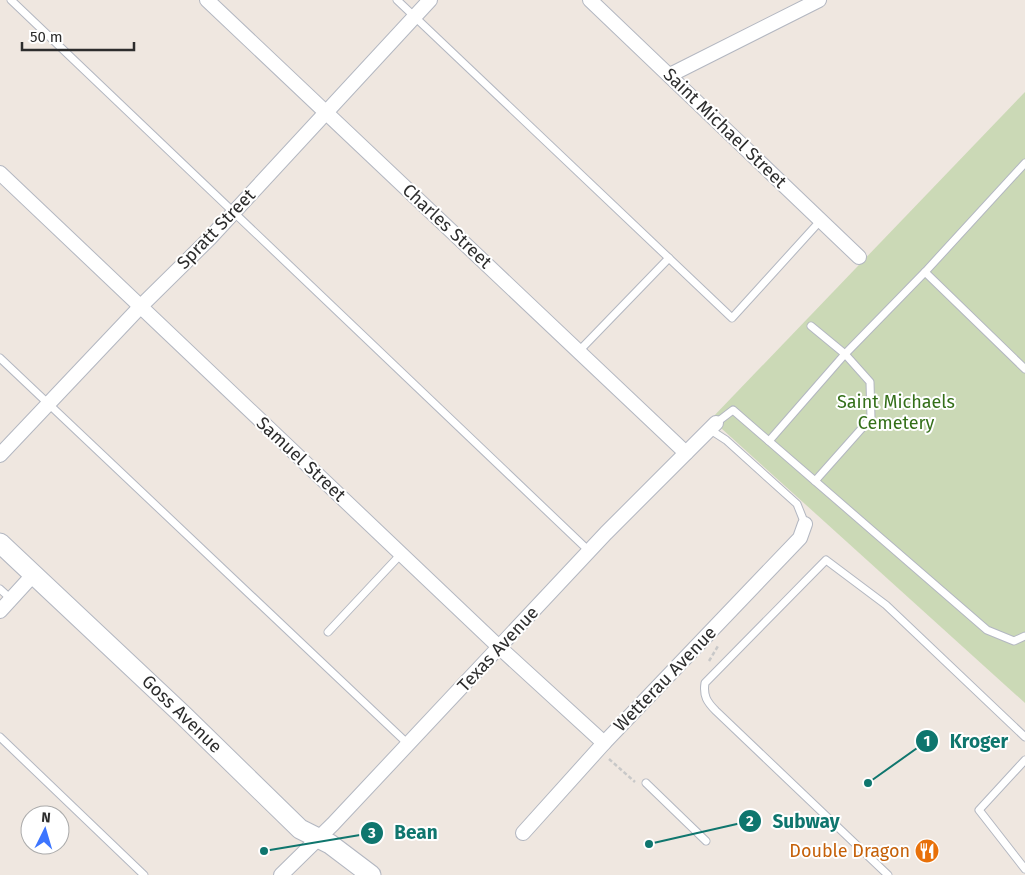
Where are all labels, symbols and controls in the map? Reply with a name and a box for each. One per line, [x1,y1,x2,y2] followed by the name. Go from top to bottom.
[22,20,135,52] scale bar
[30,28,63,46] text: 50 m
[659,63,792,193] street label: Saint Michael Street
[398,179,497,273] street label: Charles Street
[172,184,260,274] street label: Spratt Street
[837,391,955,434] park label: Saint Michaels Cemetery
[252,412,351,506] street label: Samuel Street
[453,602,543,696] street label: Texas Avenue
[609,622,721,736] street label: Wetterau Avenue
[137,670,227,758] street label: Goss Avenue
[915,724,1018,758] callout: Kroger
[950,730,1009,753] text: Kroger
[924,732,930,750] text: 1
[738,804,850,838] callout: Subway
[20,805,70,855] north arrow
[41,809,51,826] text: N
[772,810,840,833] text: Subway
[746,812,754,830] text: 2
[360,816,448,850] callout: Bean
[394,821,438,844] text: Bean
[367,824,376,842] text: 3
[914,838,940,864] restaurant icon: Double Dragon
[789,840,910,862] place label: Double Dragon

